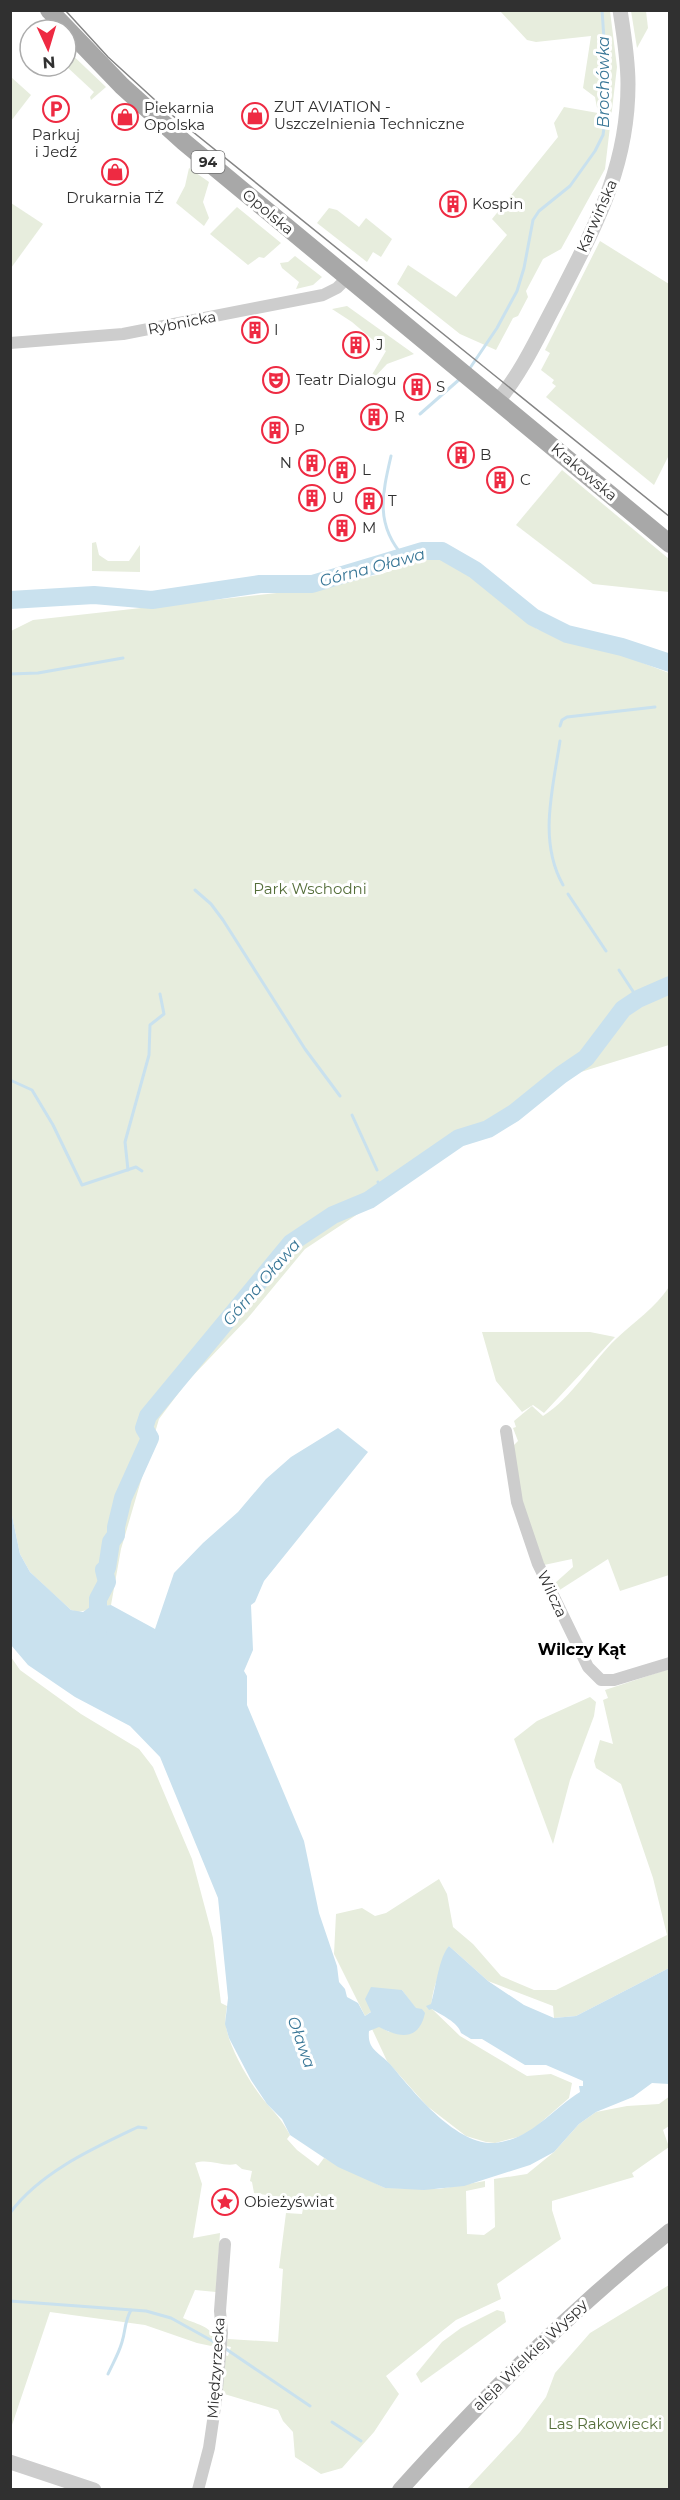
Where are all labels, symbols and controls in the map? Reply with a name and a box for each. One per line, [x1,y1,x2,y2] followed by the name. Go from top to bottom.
[18,18,78,78] north arrow
[594,36,613,128] water label: Brochówka
[42,53,56,72] text: N
[41,94,71,124] parking icon: Parkuj i Jedź
[274,97,465,133] place label: ZUT AVIATION - Uszczelnienia Techniczne
[144,98,214,134] place label: Piekarnia Opolska
[240,101,270,131] shop icon: ZUT AVIATION - Uszczelnienia Techniczne
[110,102,140,132] shop icon: Piekarnia Opolska
[32,125,80,161] place label: Parkuj i Jedź
[192,151,224,173] road number: 94
[100,157,130,187] shop icon: Drukarnia TŻ
[572,176,621,255] street label: Karwińska
[239,185,298,239] street label: Opolska
[66,188,164,207] place label: Drukarnia TŻ
[438,189,468,219] building icon: Kospin
[472,194,523,213] place label: Kospin
[146,307,218,338] street label: Rybnicka
[240,315,270,345] building icon: I
[274,320,279,339] place label: I
[341,330,371,360] building icon: J
[375,335,384,354] place label: J
[261,365,291,395] theatre icon: Teatr Dialogu
[296,370,397,389] place label: Teatr Dialogu
[402,372,432,402] building icon: S
[436,377,445,396] place label: S
[359,402,389,432] building icon: R
[394,407,405,426] place label: R
[260,415,290,445] building icon: P
[294,420,305,439] place label: P
[547,438,621,505] street label: Krakowska
[446,440,476,470] building icon: B
[480,445,491,464] place label: B
[297,448,327,478] building icon: N
[280,453,292,472] place label: N
[327,455,357,485] building icon: L
[362,460,371,479] place label: L
[485,465,515,495] building icon: C
[520,470,531,489] place label: C
[297,483,327,513] building icon: U
[354,486,384,516] building icon: T
[332,488,344,507] place label: U
[388,491,397,510] place label: T
[327,513,357,543] building icon: M
[362,518,376,537] place label: M
[317,544,427,591] water label: Górna Oława
[253,879,367,898] park label: Park Wschodni
[219,1235,304,1329] water label: Górna Oława
[533,1567,571,1620] street label: Wilcza
[538,1640,626,1660] district label: Wilczy Kąt
[283,2014,320,2071] water label: Oława
[210,2187,240,2217] place icon: Obieżyświat
[244,2192,335,2211] place label: Obieżyświat
[468,2294,592,2414] street label: aleja Wielkiej Wyspy
[202,2317,229,2419] street label: Międzyrzecka
[548,2414,662,2433] park label: Las Rakowiecki

